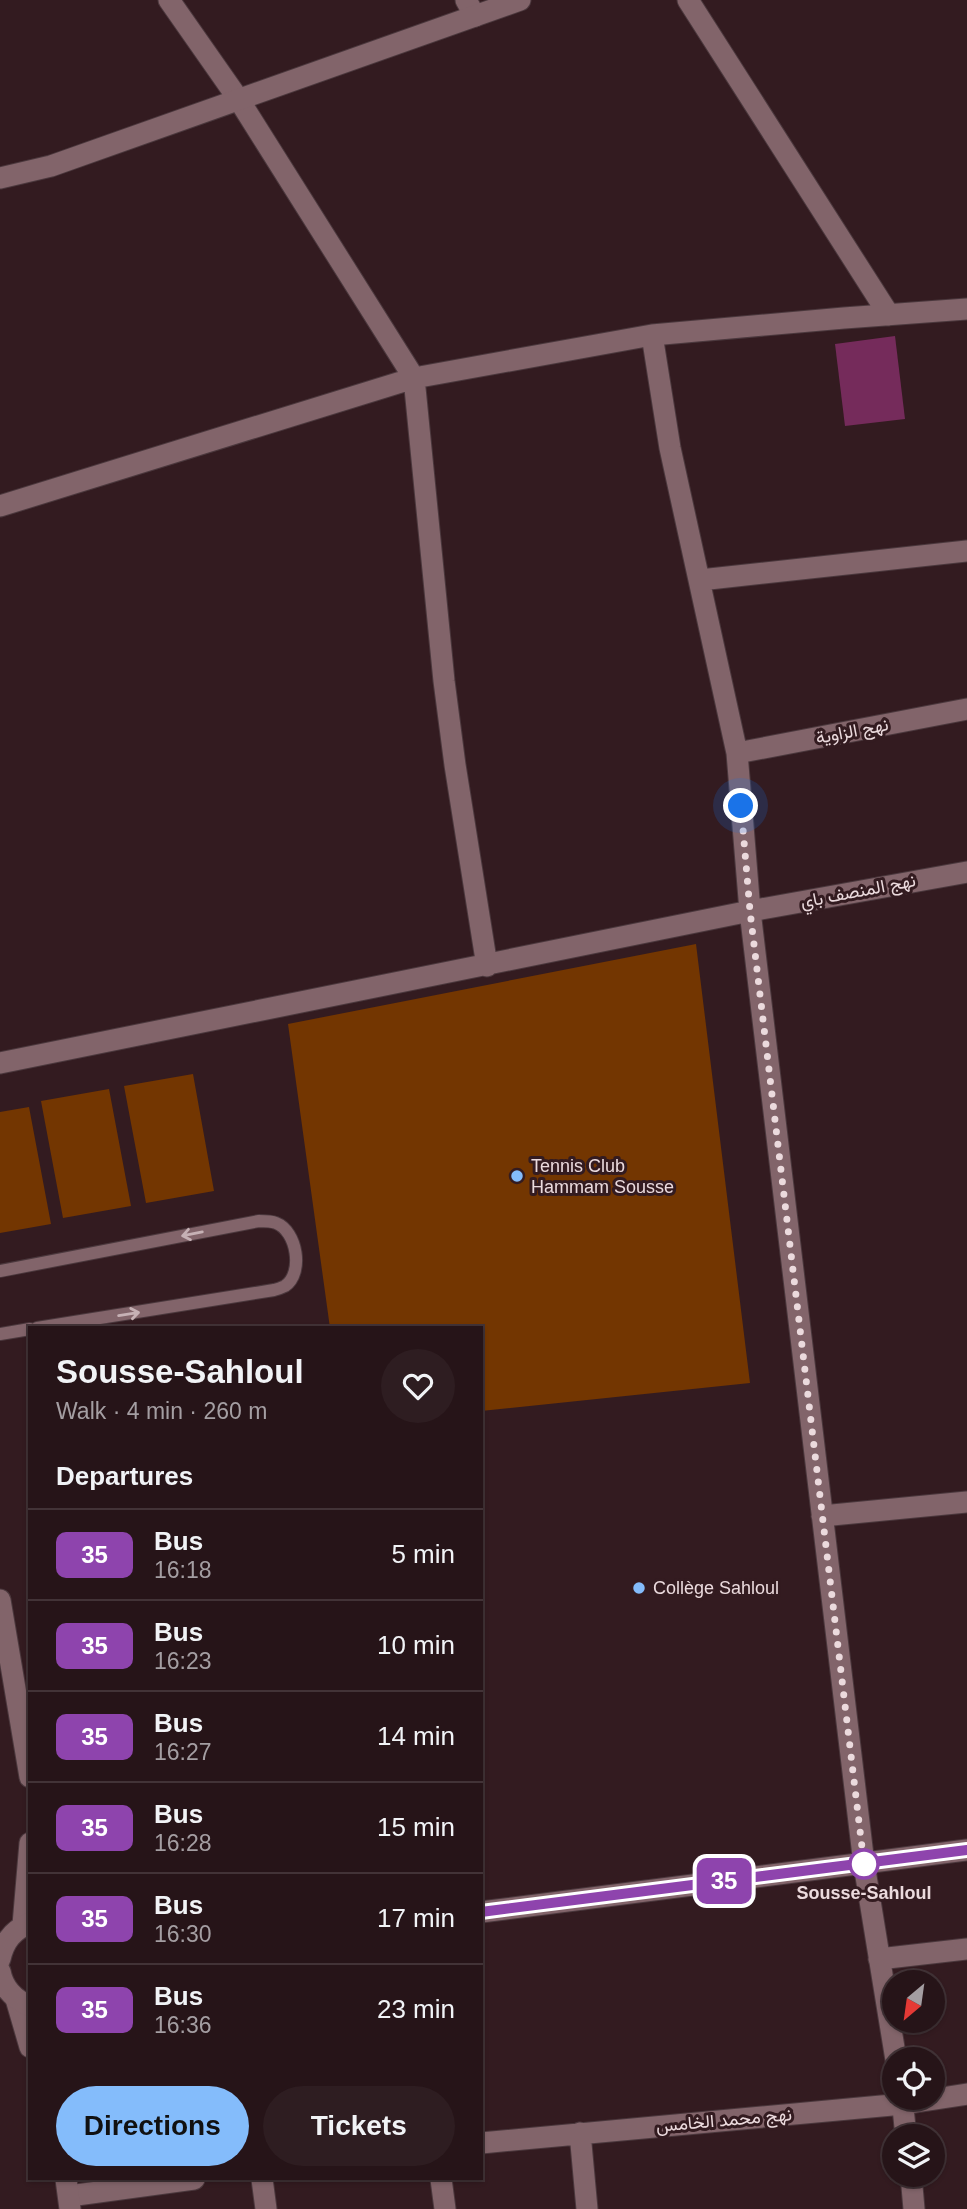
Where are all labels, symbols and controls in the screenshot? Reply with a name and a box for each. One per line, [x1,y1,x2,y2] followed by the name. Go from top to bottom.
[814,714,890,750] street label: نهج الزاوية
[723,788,758,823] your location
[799,870,918,917] street label: نهج المنصف باي
[531,1156,674,1197] place label: Tennis Club Hammam Sousse
[509,1168,525,1184] marker: Tennis Club Hammam Sousse
[181,1228,204,1241] one-way arrow
[117,1307,140,1320] one-way arrow
[381,1349,455,1423] button: heart
[56,1353,304,1390] text: Sousse-Sahloul
[56,1398,267,1424] text: Walk · 4 min · 260 m
[56,1461,193,1491] text: Departures
[154,1526,203,1556] text: Bus
[391,1539,455,1569] text: 5 min
[81,1541,108,1568] text: 35
[154,1557,212,1583] text: 16:18
[653,1578,779,1598] place label: Collège Sahloul
[631,1580,647,1596] marker: Collège Sahloul
[154,1617,203,1647] text: Bus
[377,1630,455,1660] text: 10 min
[81,1632,108,1659] text: 35
[154,1648,212,1674] text: 16:23
[154,1708,203,1738] text: Bus
[377,1721,455,1751] text: 14 min
[81,1723,108,1750] text: 35
[154,1739,212,1765] text: 16:27
[154,1799,203,1829] text: Bus
[377,1812,455,1842] text: 15 min
[81,1814,108,1841] text: 35
[154,1830,212,1856] text: 16:28
[849,1849,879,1879] marker: Sousse-Sahloul
[692,1858,756,1904] line badge: 35
[711,1867,737,1894] text: 35
[796,1883,932,1903] place label: Sousse-Sahloul
[154,1890,203,1920] text: Bus
[377,1903,455,1933] text: 17 min
[81,1905,108,1932] text: 35
[154,1921,212,1947] text: 16:30
[882,1970,945,2034] north arrow
[882,1970,945,2187] map controls
[154,1981,203,2011] text: Bus
[377,1994,455,2024] text: 23 min
[81,1996,108,2023] text: 35
[154,2012,212,2038] text: 16:36
[882,2047,945,2110] button: locate
[56,2086,249,2166] button: Directions
[263,2086,455,2166] button: Tickets
[655,2104,793,2138] street label: نهج محمد الخامس
[882,2124,945,2187] button: layers

